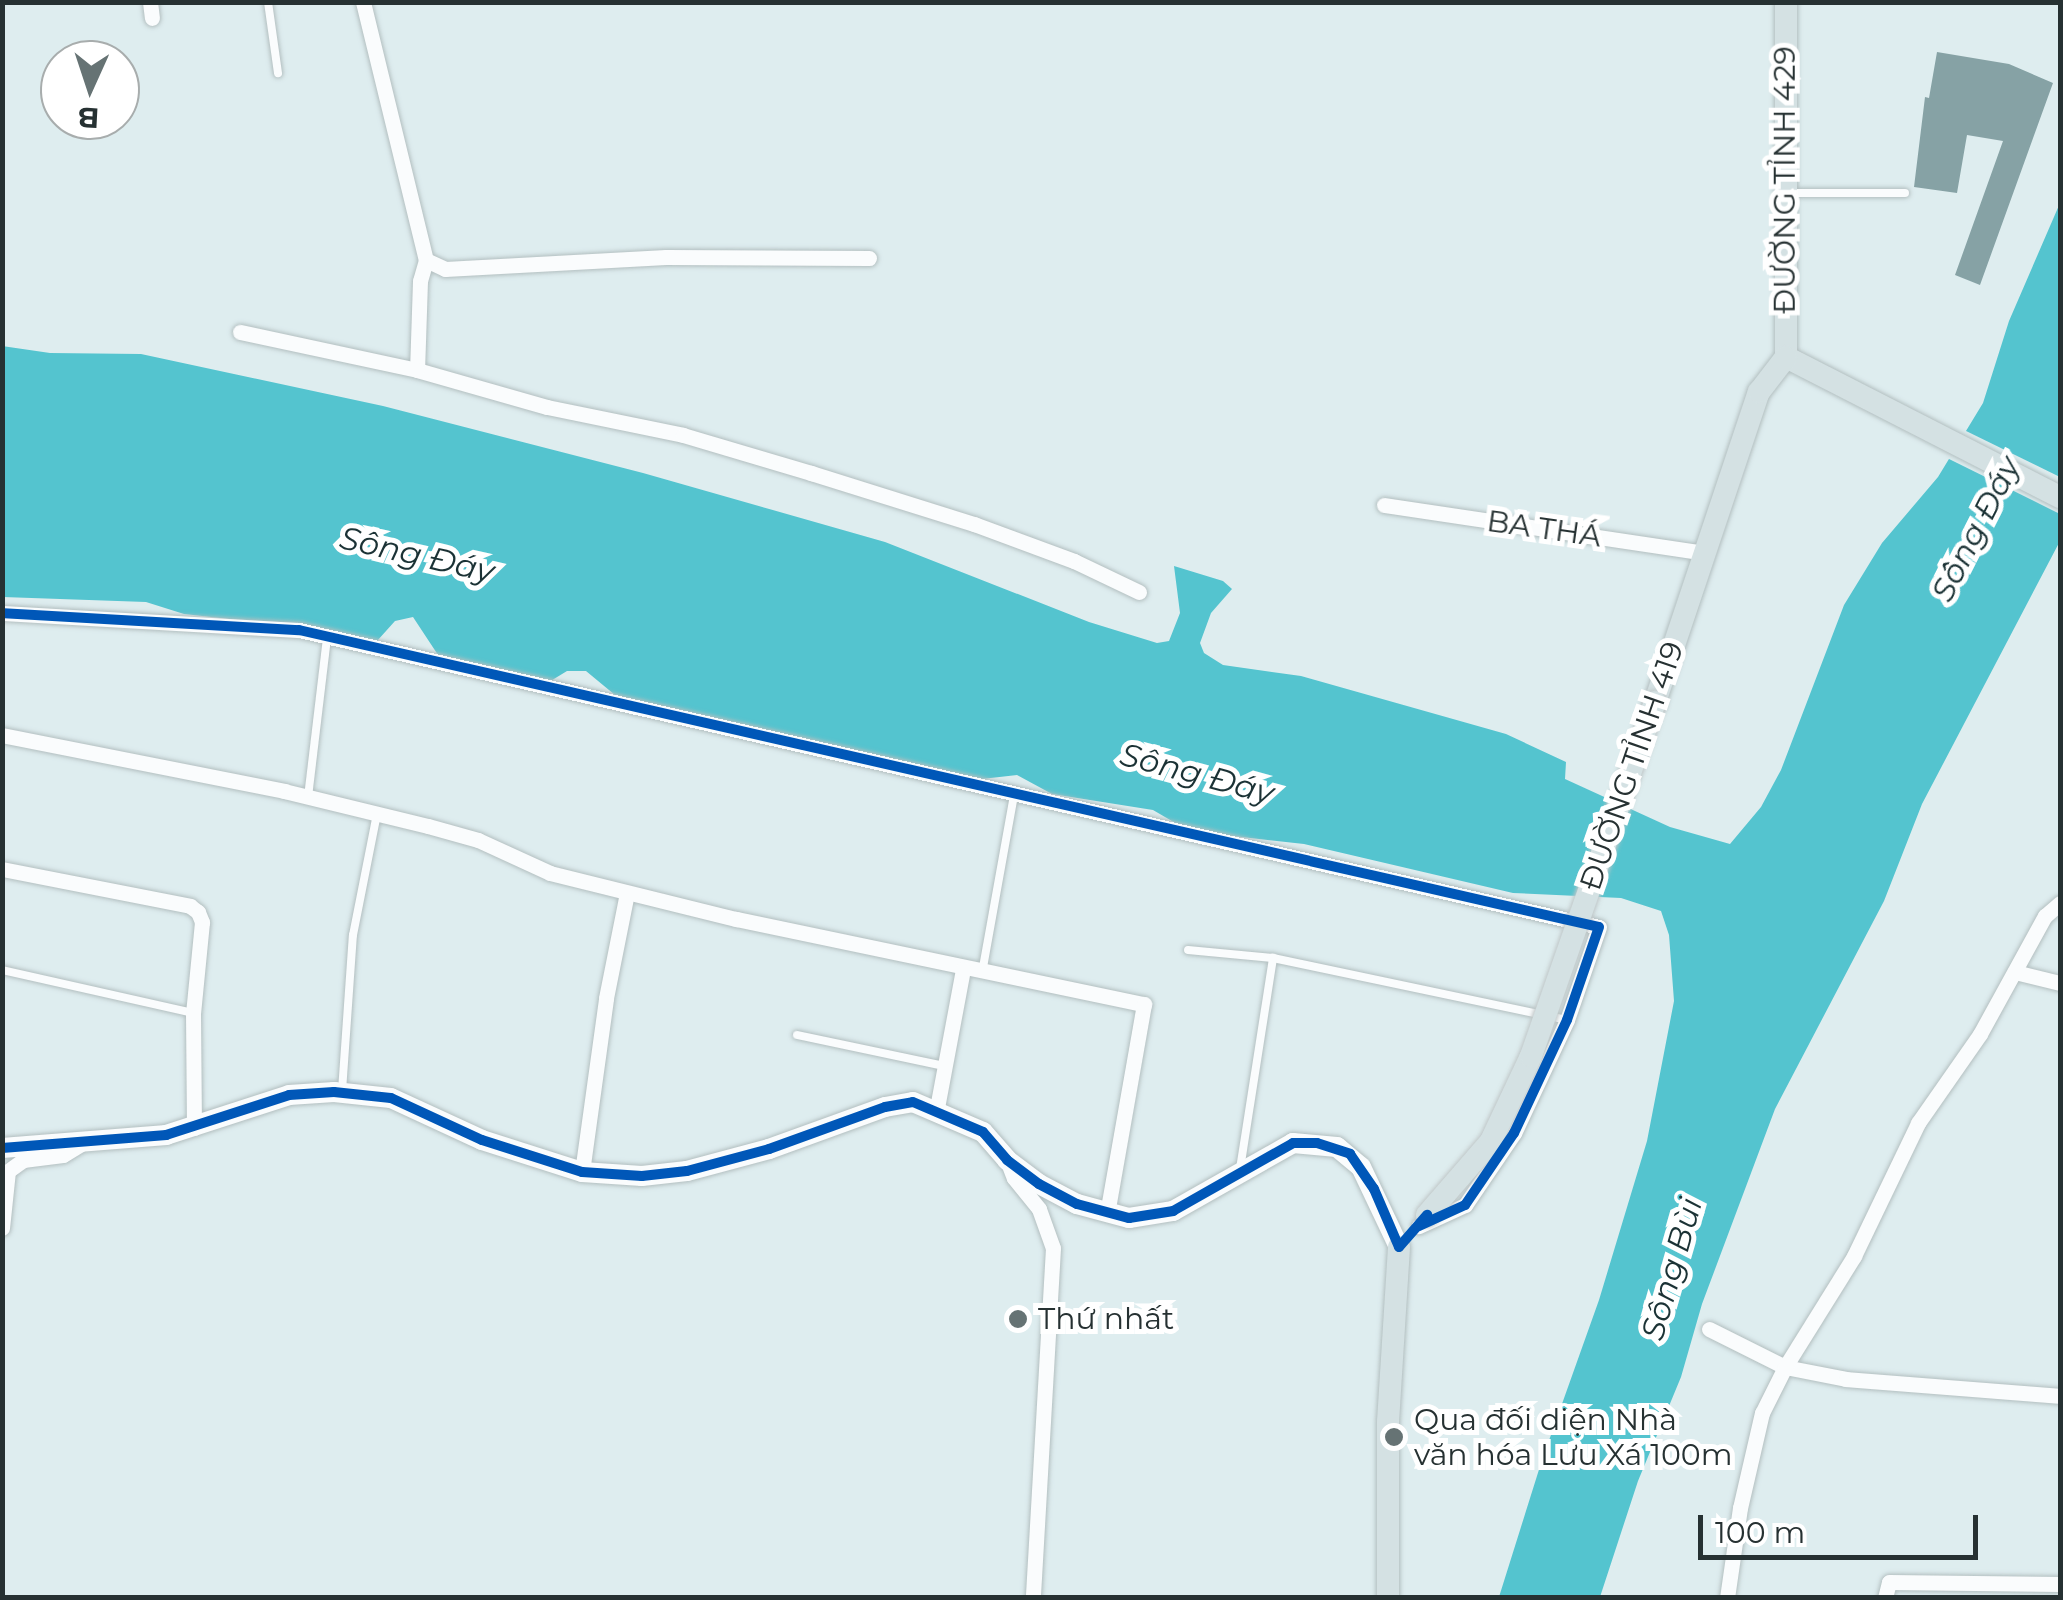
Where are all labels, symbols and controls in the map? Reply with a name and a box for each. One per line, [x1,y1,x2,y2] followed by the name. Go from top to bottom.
[40,40,140,140] north arrow
[1767,46,1803,314] street label: ĐƯỜNG TỈNH 429
[77,100,100,135] text: B
[1923,450,2029,608] water label: Sông Đáy
[1485,503,1603,555] street label: BA THÁ
[336,519,498,591] water label: Sông Đáy
[1573,637,1691,895] street label: ĐƯỜNG TỈNH 419
[1116,735,1278,813] water label: Sông Đáy
[1633,1194,1711,1344] water label: Sông Bùi
[1038,1301,1174,1337] place label: Thứ nhất
[1007,1308,1029,1330] marker: Thứ nhất
[1414,1402,1733,1472] place label: Qua đối diện Nhà văn hóa Lưu Xá 100m
[1383,1426,1405,1448] marker: Qua đối diện Nhà văn hóa Lưu Xá 100m
[1703,1495,1983,1557] scale bar
[1715,1514,1805,1551] text: 100 m

